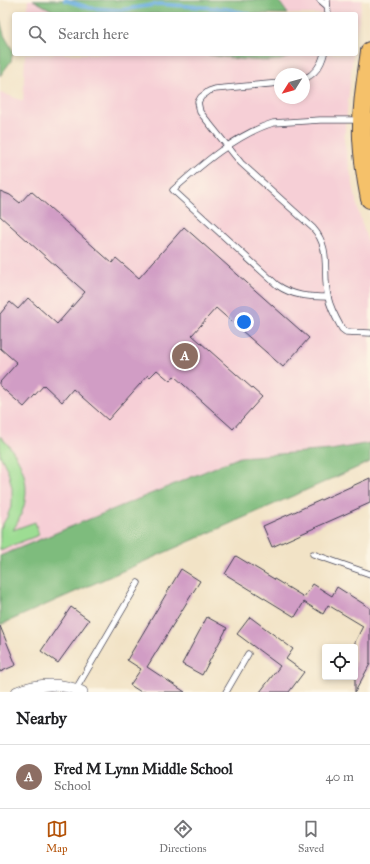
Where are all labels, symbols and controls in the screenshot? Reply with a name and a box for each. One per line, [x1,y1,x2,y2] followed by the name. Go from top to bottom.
[12,12,358,56] search box
[26,23,48,45] icon: search
[58,25,129,43] text: Search here
[274,68,310,104] north arrow
[234,312,254,332] your location
[172,341,198,371] pin: A
[322,644,358,680] map controls
[322,644,358,680] button: locate
[16,708,67,729] text: Nearby
[54,760,233,778] text: Fred M Lynn Middle School
[25,769,33,785] text: A
[325,769,354,785] text: 40 m
[54,778,91,794] text: School
[46,818,68,855] tab: Map
[159,818,207,855] tab: Directions
[298,818,324,855] tab: Saved

